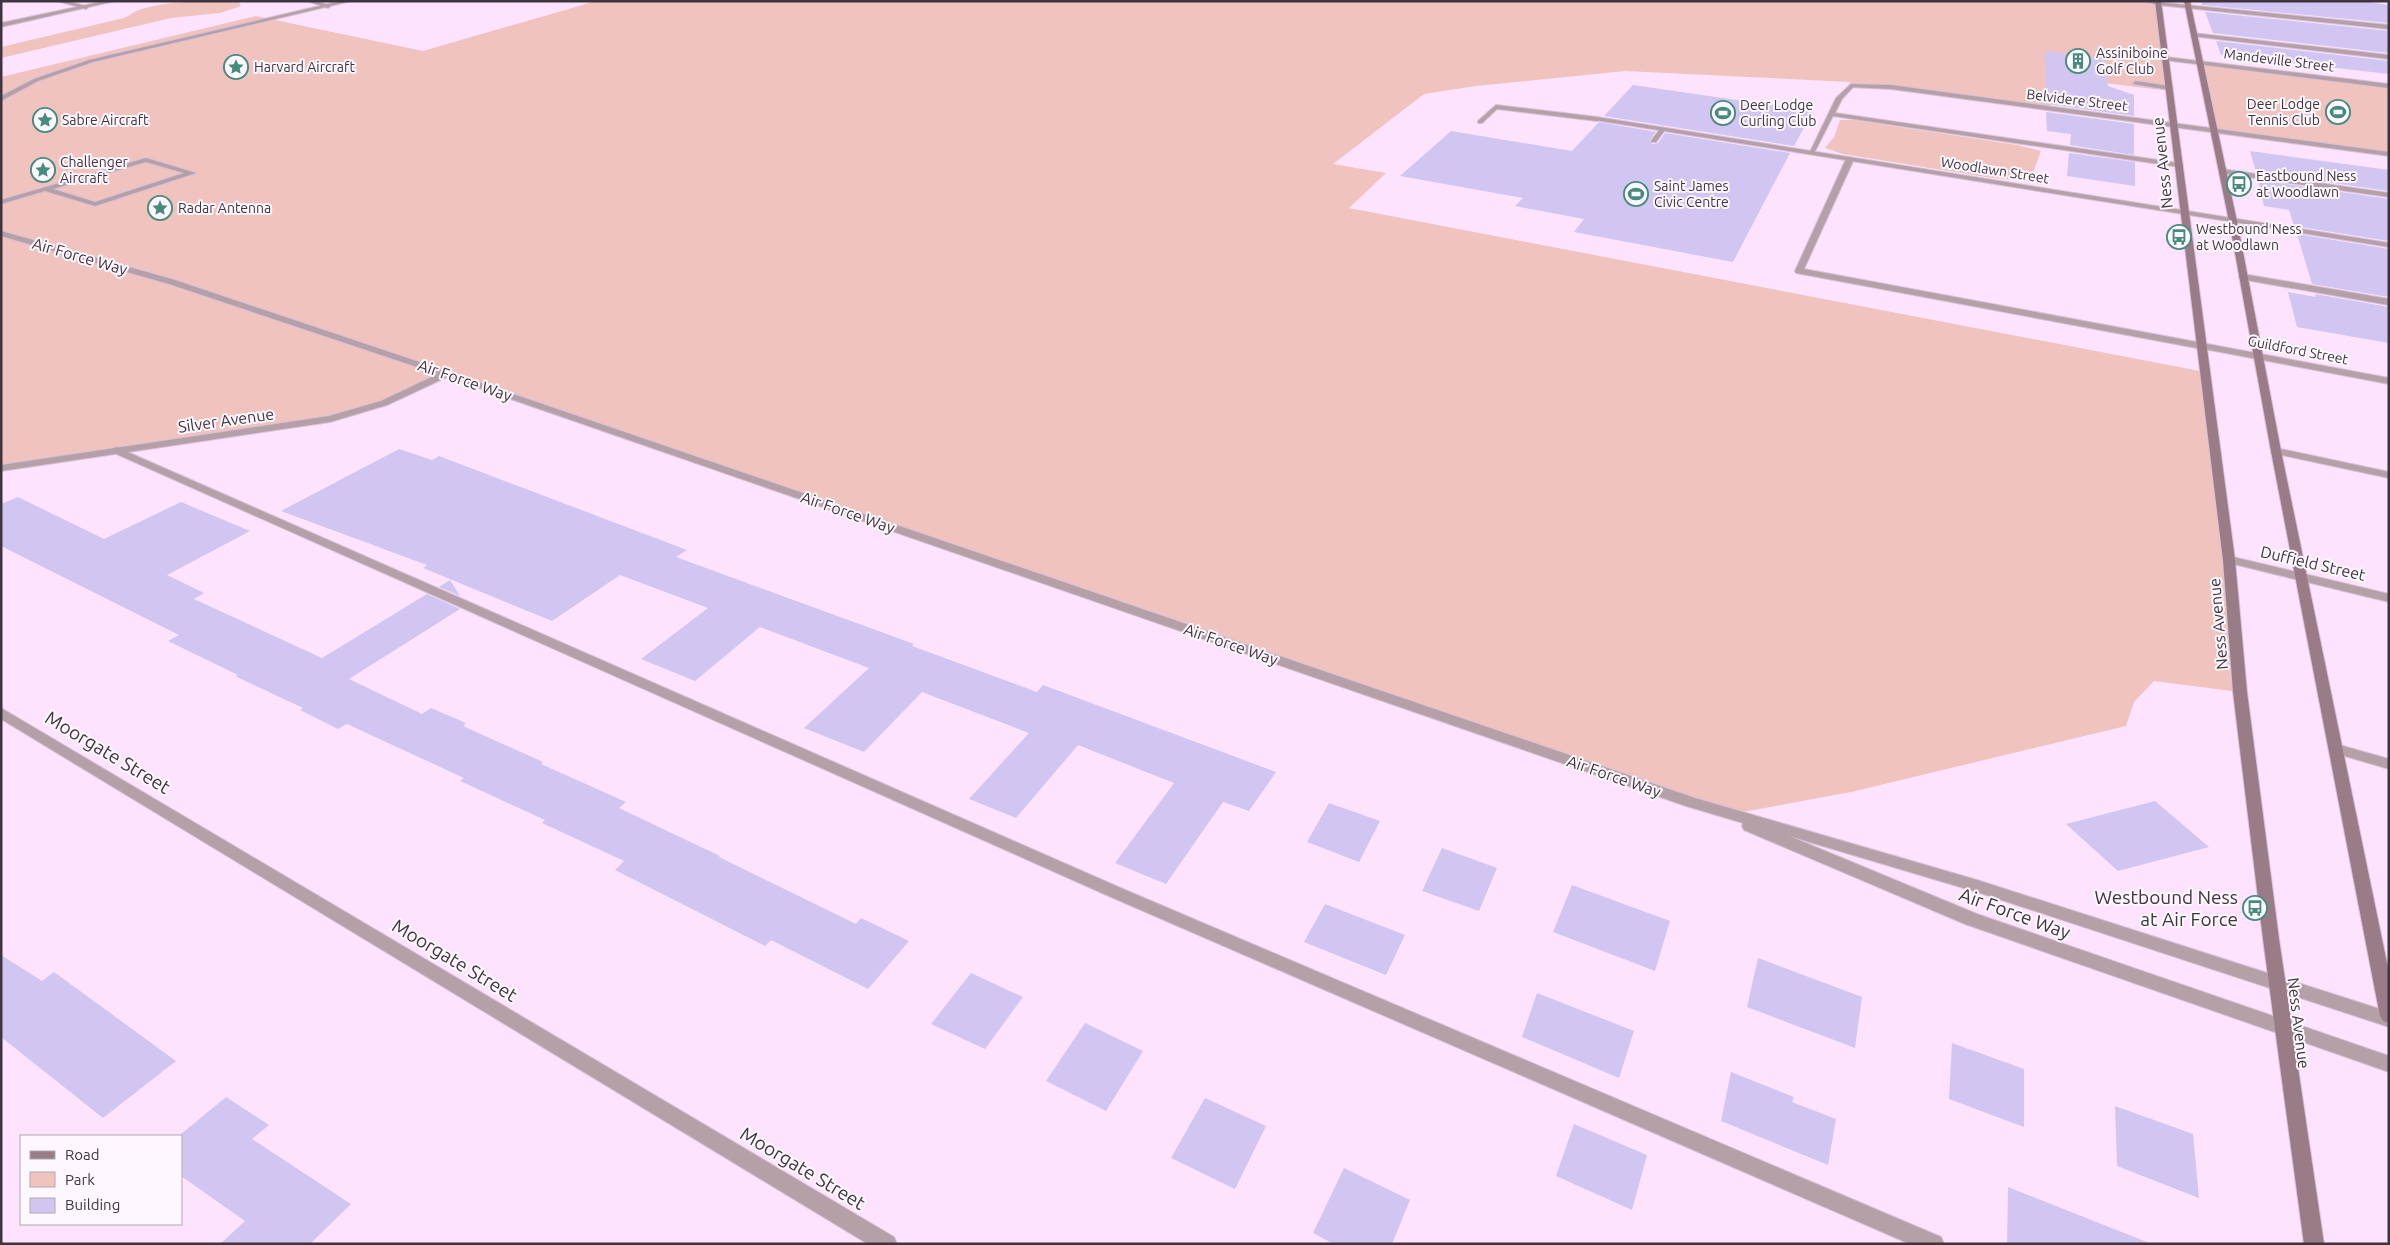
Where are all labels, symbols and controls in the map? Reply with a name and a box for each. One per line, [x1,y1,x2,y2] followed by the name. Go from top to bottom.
[2096,45,2168,77] place label: Assiniboine Golf Club
[2223,45,2335,75] street label: Mandeville Street
[2065,48,2091,74] building icon: Assiniboine Golf Club
[223,54,249,80] place icon: Harvard Aircraft
[254,59,355,75] place label: Harvard Aircraft
[2026,86,2129,114] street label: Belvidere Street
[2247,96,2320,128] place label: Deer Lodge Tennis Club
[1740,97,1817,129] place label: Deer Lodge Curling Club
[2325,99,2351,125] sports icon: Deer Lodge Tennis Club
[1710,100,1736,126] sports icon: Deer Lodge Curling Club
[32,107,58,133] place icon: Sabre Aircraft
[62,112,149,128] place label: Sabre Aircraft
[2148,116,2176,210] street label: Ness Avenue
[60,154,129,186] place label: Challenger Aircraft
[1940,154,2051,187] street label: Woodlawn Street
[30,157,56,183] place icon: Challenger Aircraft
[2256,168,2356,200] place label: Eastbound Ness at Woodlawn
[2226,171,2252,197] bus stop icon: Eastbound Ness at Woodlawn
[1654,178,1729,210] place label: Saint James Civic Centre
[1623,181,1649,207] sports icon: Saint James Civic Centre
[147,195,173,221] place icon: Radar Antenna
[178,200,271,216] place label: Radar Antenna
[2196,221,2302,253] place label: Westbound Ness at Woodlawn
[2166,224,2192,250] bus stop icon: Westbound Ness at Woodlawn
[30,234,130,278] street label: Air Force Way
[2246,332,2350,368] street label: Guildford Street
[416,356,515,405] street label: Air Force Way
[177,404,275,436] street label: Silver Avenue
[799,488,898,537] street label: Air Force Way
[2259,542,2368,584] street label: Duffield Street
[2205,578,2231,670] street label: Ness Avenue
[1182,620,1281,669] street label: Air Force Way
[42,706,175,798] street label: Moorgate Street
[1565,752,1664,801] street label: Air Force Way
[1956,883,2074,943] street label: Air Force Way
[2095,886,2238,930] place label: Westbound Ness at Air Force
[2242,895,2268,921] bus stop icon: Westbound Ness at Air Force
[389,914,522,1006] street label: Moorgate Street
[2284,976,2314,1070] street label: Ness Avenue
[737,1122,870,1214] street label: Moorgate Street
[20,1135,182,1225] legend
[65,1146,100,1163] text: Road
[65,1171,95,1188] text: Park
[65,1196,120,1213] text: Building

